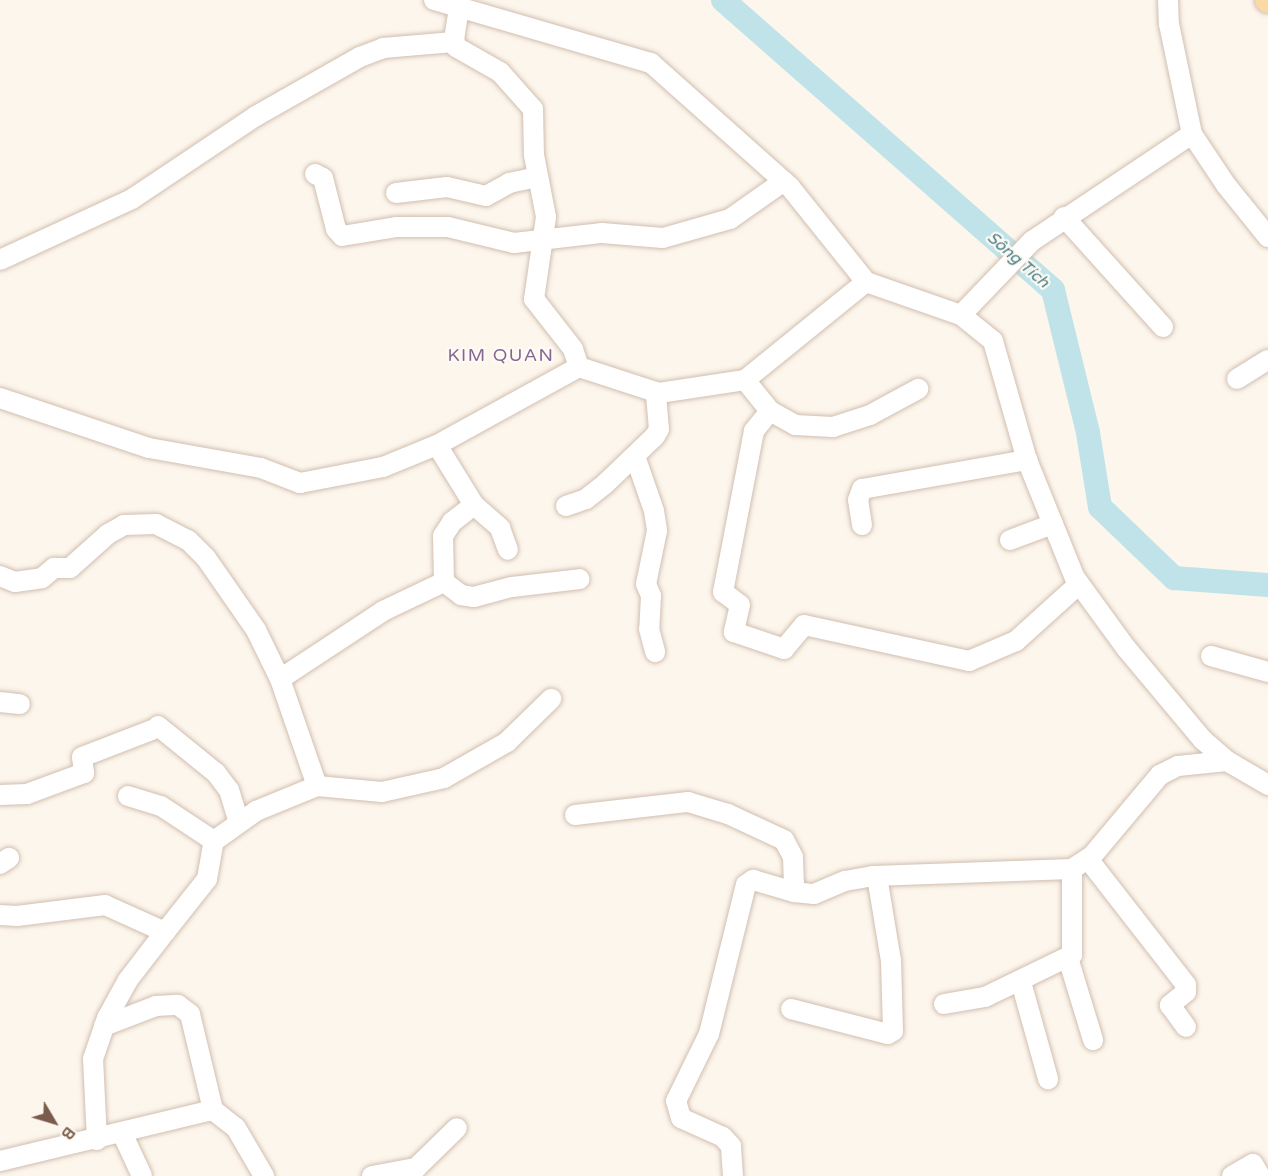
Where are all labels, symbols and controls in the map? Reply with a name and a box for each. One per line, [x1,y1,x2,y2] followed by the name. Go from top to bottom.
[983,228,1053,292] water label: Sông Tích
[447,344,555,366] district label: KIM QUAN
[24,1092,84,1152] north arrow
[57,1123,79,1144] text: B

